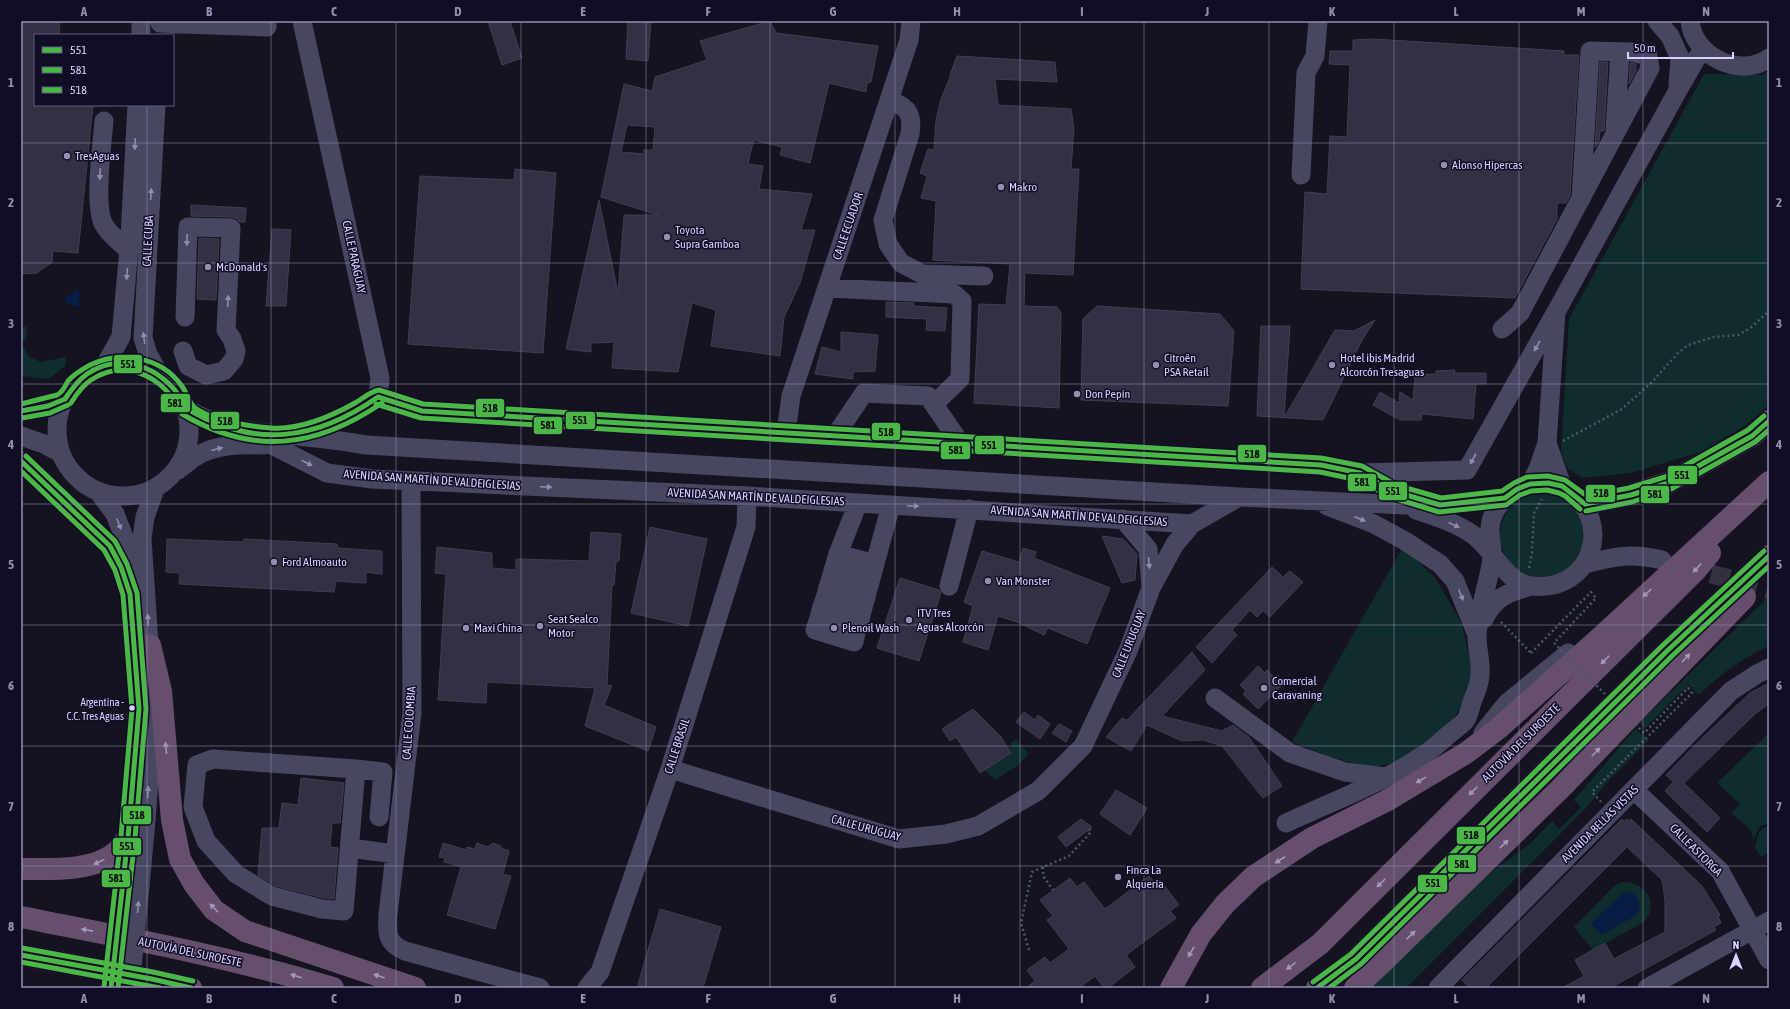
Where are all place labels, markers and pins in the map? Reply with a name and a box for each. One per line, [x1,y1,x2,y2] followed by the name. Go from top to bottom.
[75,149,119,163] place label: TresAguas
[62,151,72,161] marker: TresAguas
[1452,158,1523,172] place label: Alonso Hipercas
[1439,160,1449,170] marker: Alonso Hipercas
[1009,180,1037,194] place label: Makro
[996,182,1006,192] marker: Makro
[675,223,740,251] place label: Toyota Supra Gamboa
[662,232,672,242] marker: Toyota Supra Gamboa
[216,260,267,274] place label: McDonald's
[203,262,213,272] marker: McDonald's
[1164,351,1210,379] place label: Citroën PSA Retail
[1340,351,1424,379] place label: Hotel ibis Madrid Alcorcón Tresaguas
[1151,360,1161,370] marker: Citroën PSA Retail
[1327,360,1337,370] marker: Hotel ibis Madrid Alcorcón Tresaguas
[1085,387,1130,401] place label: Don Pepín
[1072,389,1082,399] marker: Don Pepín
[282,555,347,569] place label: Ford Almoauto
[269,557,279,567] marker: Ford Almoauto
[996,574,1051,588] place label: Van Monster
[983,576,993,586] marker: Van Monster
[917,606,984,634] place label: ITV Tres Aguas Alcorcón
[548,612,599,640] place label: Seat Sealco Motor
[904,615,914,625] marker: ITV Tres Aguas Alcorcón
[474,621,522,635] place label: Maxi China
[535,621,545,631] marker: Seat Sealco Motor
[842,621,899,635] place label: Plenoil Wash
[461,623,471,633] marker: Maxi China
[829,623,839,633] marker: Plenoil Wash
[1272,674,1323,702] place label: Comercial Caravaning
[1259,683,1269,693] marker: Comercial Caravaning
[66,696,124,722] place label: Argentina - C.C. Tres Aguas
[127,703,137,713] marker: Argentina - C.C. Tres Aguas
[1126,863,1164,891] place label: Finca La Alquería
[1113,872,1123,882] marker: Finca La Alquería

